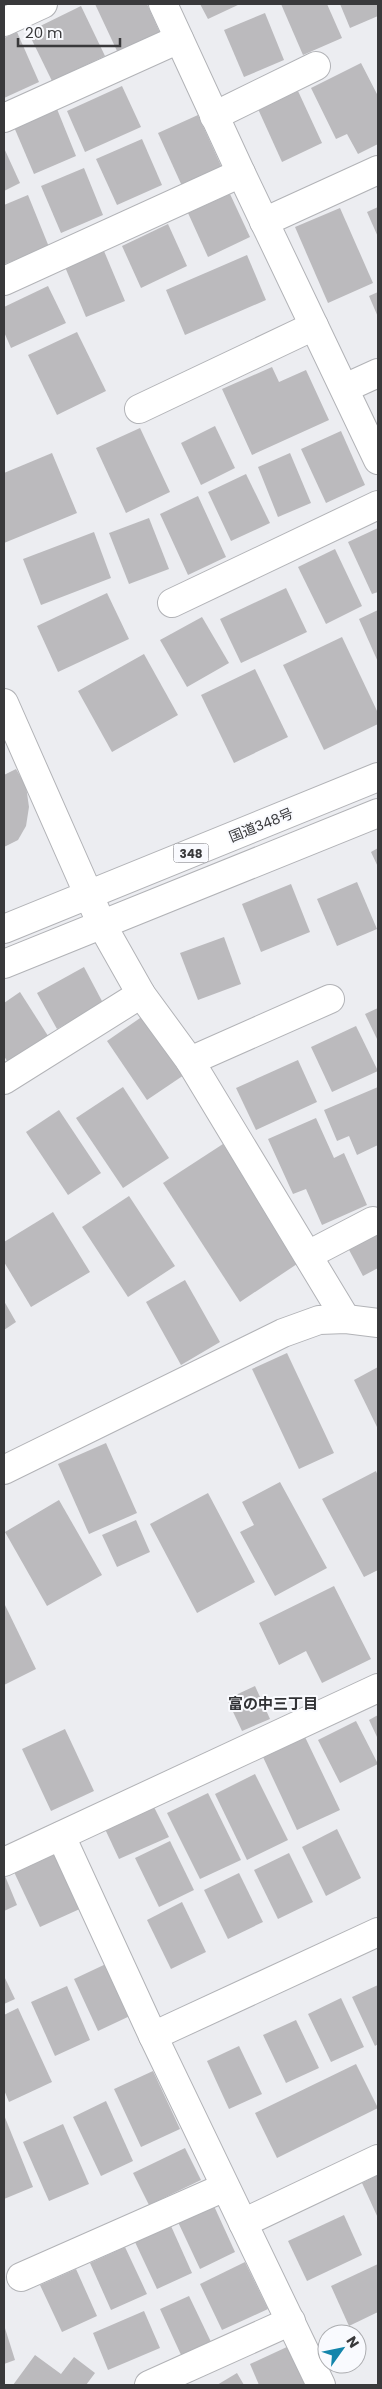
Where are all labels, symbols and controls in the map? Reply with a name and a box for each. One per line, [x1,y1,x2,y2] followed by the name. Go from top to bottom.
[18,15,120,47] scale bar
[25,22,63,43] text: 20 m
[226,803,296,847] street label: 国道348号
[174,844,208,862] road number: 348
[228,1693,318,1714] district label: 富の中三丁目
[317,2324,367,2374] north arrow
[342,2332,364,2352] text: N

